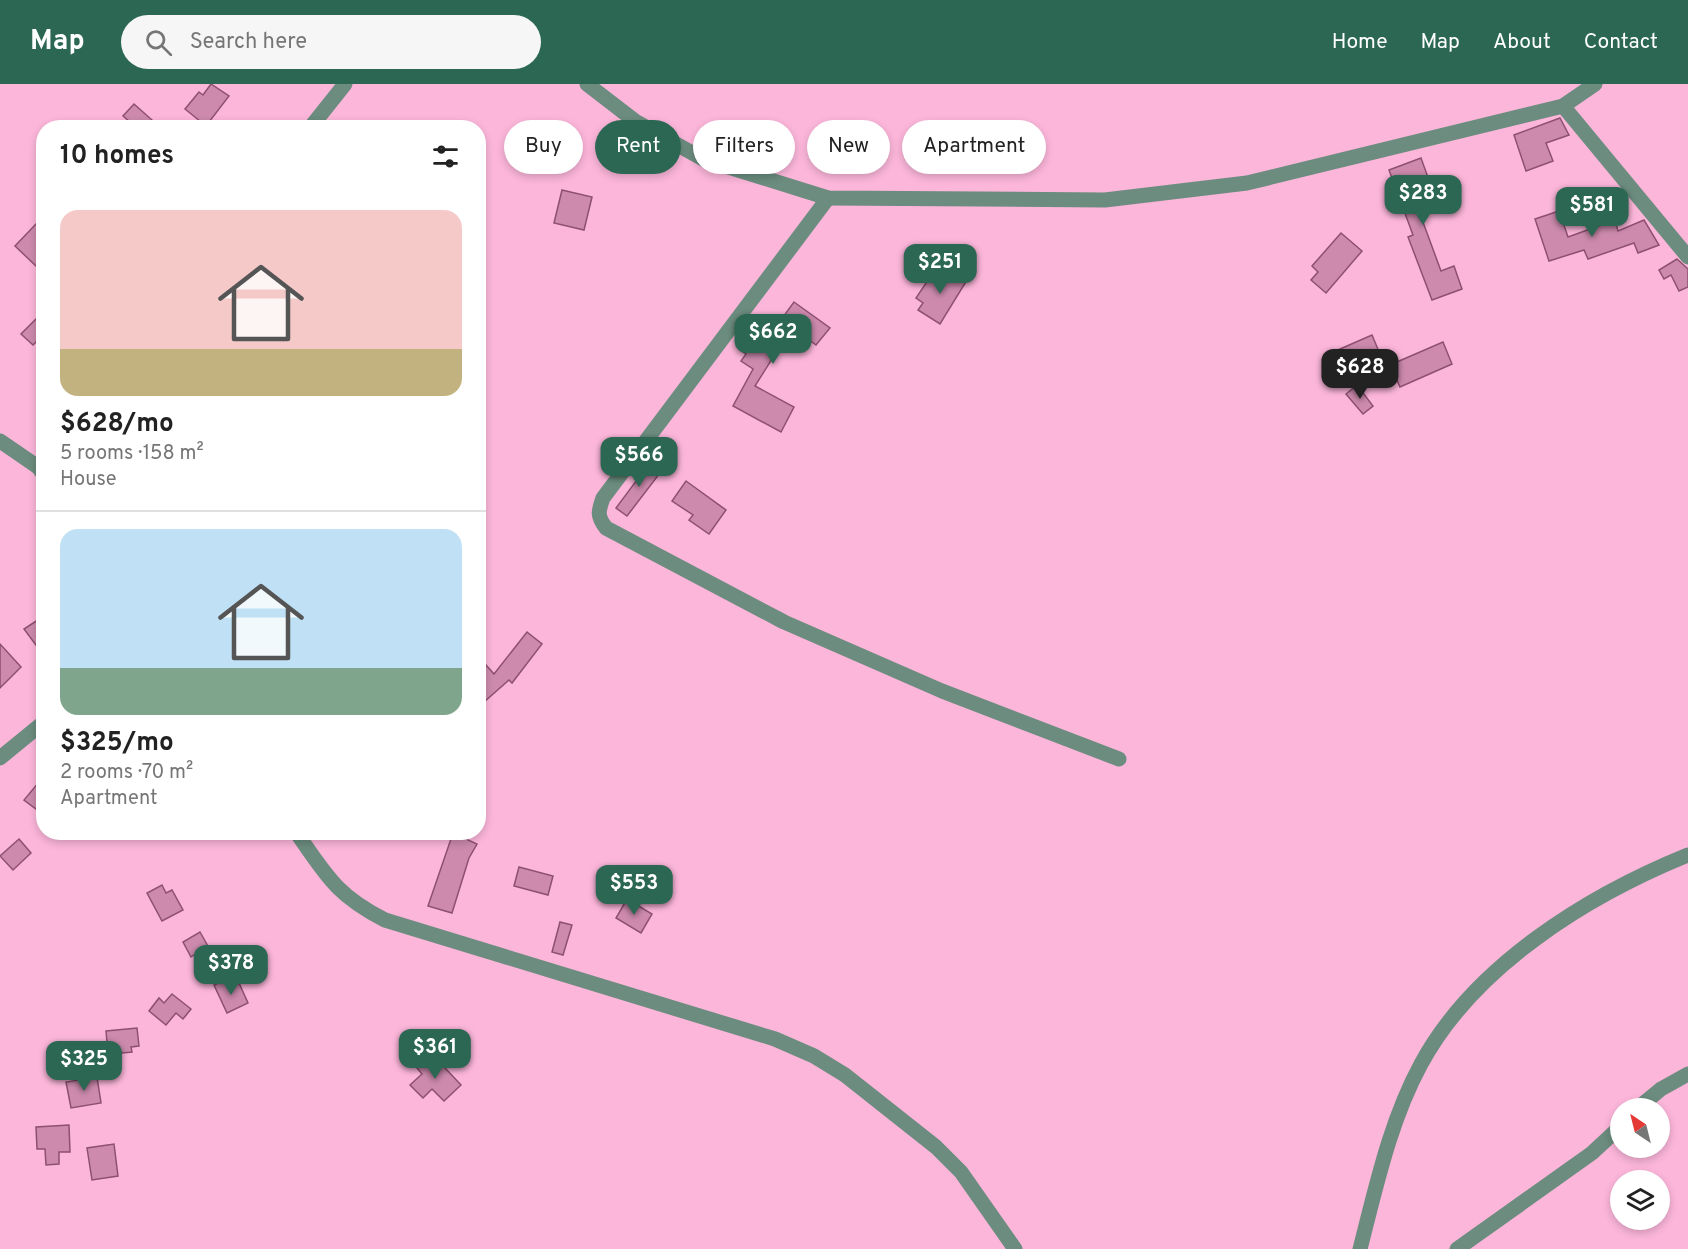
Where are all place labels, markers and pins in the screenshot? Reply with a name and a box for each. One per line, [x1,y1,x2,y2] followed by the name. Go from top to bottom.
[1387,175,1459,226] pin: $283
[1556,187,1628,238] pin: $581
[904,244,976,295] pin: $251
[737,314,809,365] pin: $662
[1324,349,1396,400] pin: $628
[603,437,675,488] pin: $566
[598,865,670,916] pin: $553
[195,945,267,996] pin: $378
[399,1029,471,1080] pin: $361
[48,1041,120,1092] pin: $325

